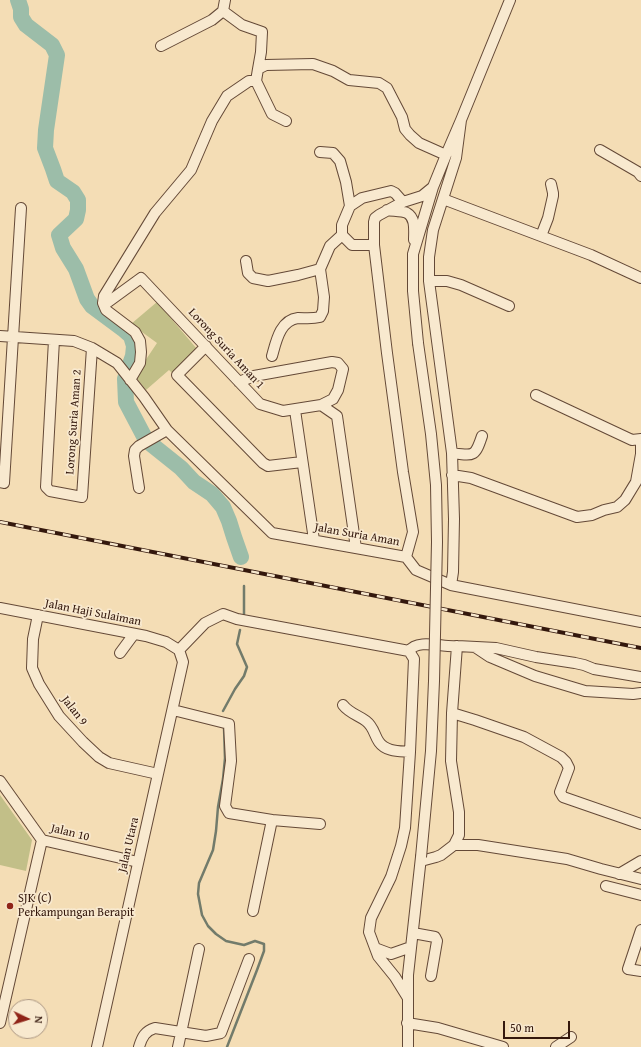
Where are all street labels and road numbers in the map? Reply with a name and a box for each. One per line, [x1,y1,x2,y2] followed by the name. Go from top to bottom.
[185,306,267,392] street label: Lorong Suria Aman 1
[63,369,85,475] street label: Lorong Suria Aman 2
[313,520,401,550] street label: Jalan Suria Aman
[44,597,142,629] street label: Jalan Haji Sulaiman
[58,693,90,729] street label: Jalan 9
[116,816,142,874] street label: Jalan Utara
[49,821,91,845] street label: Jalan 10

